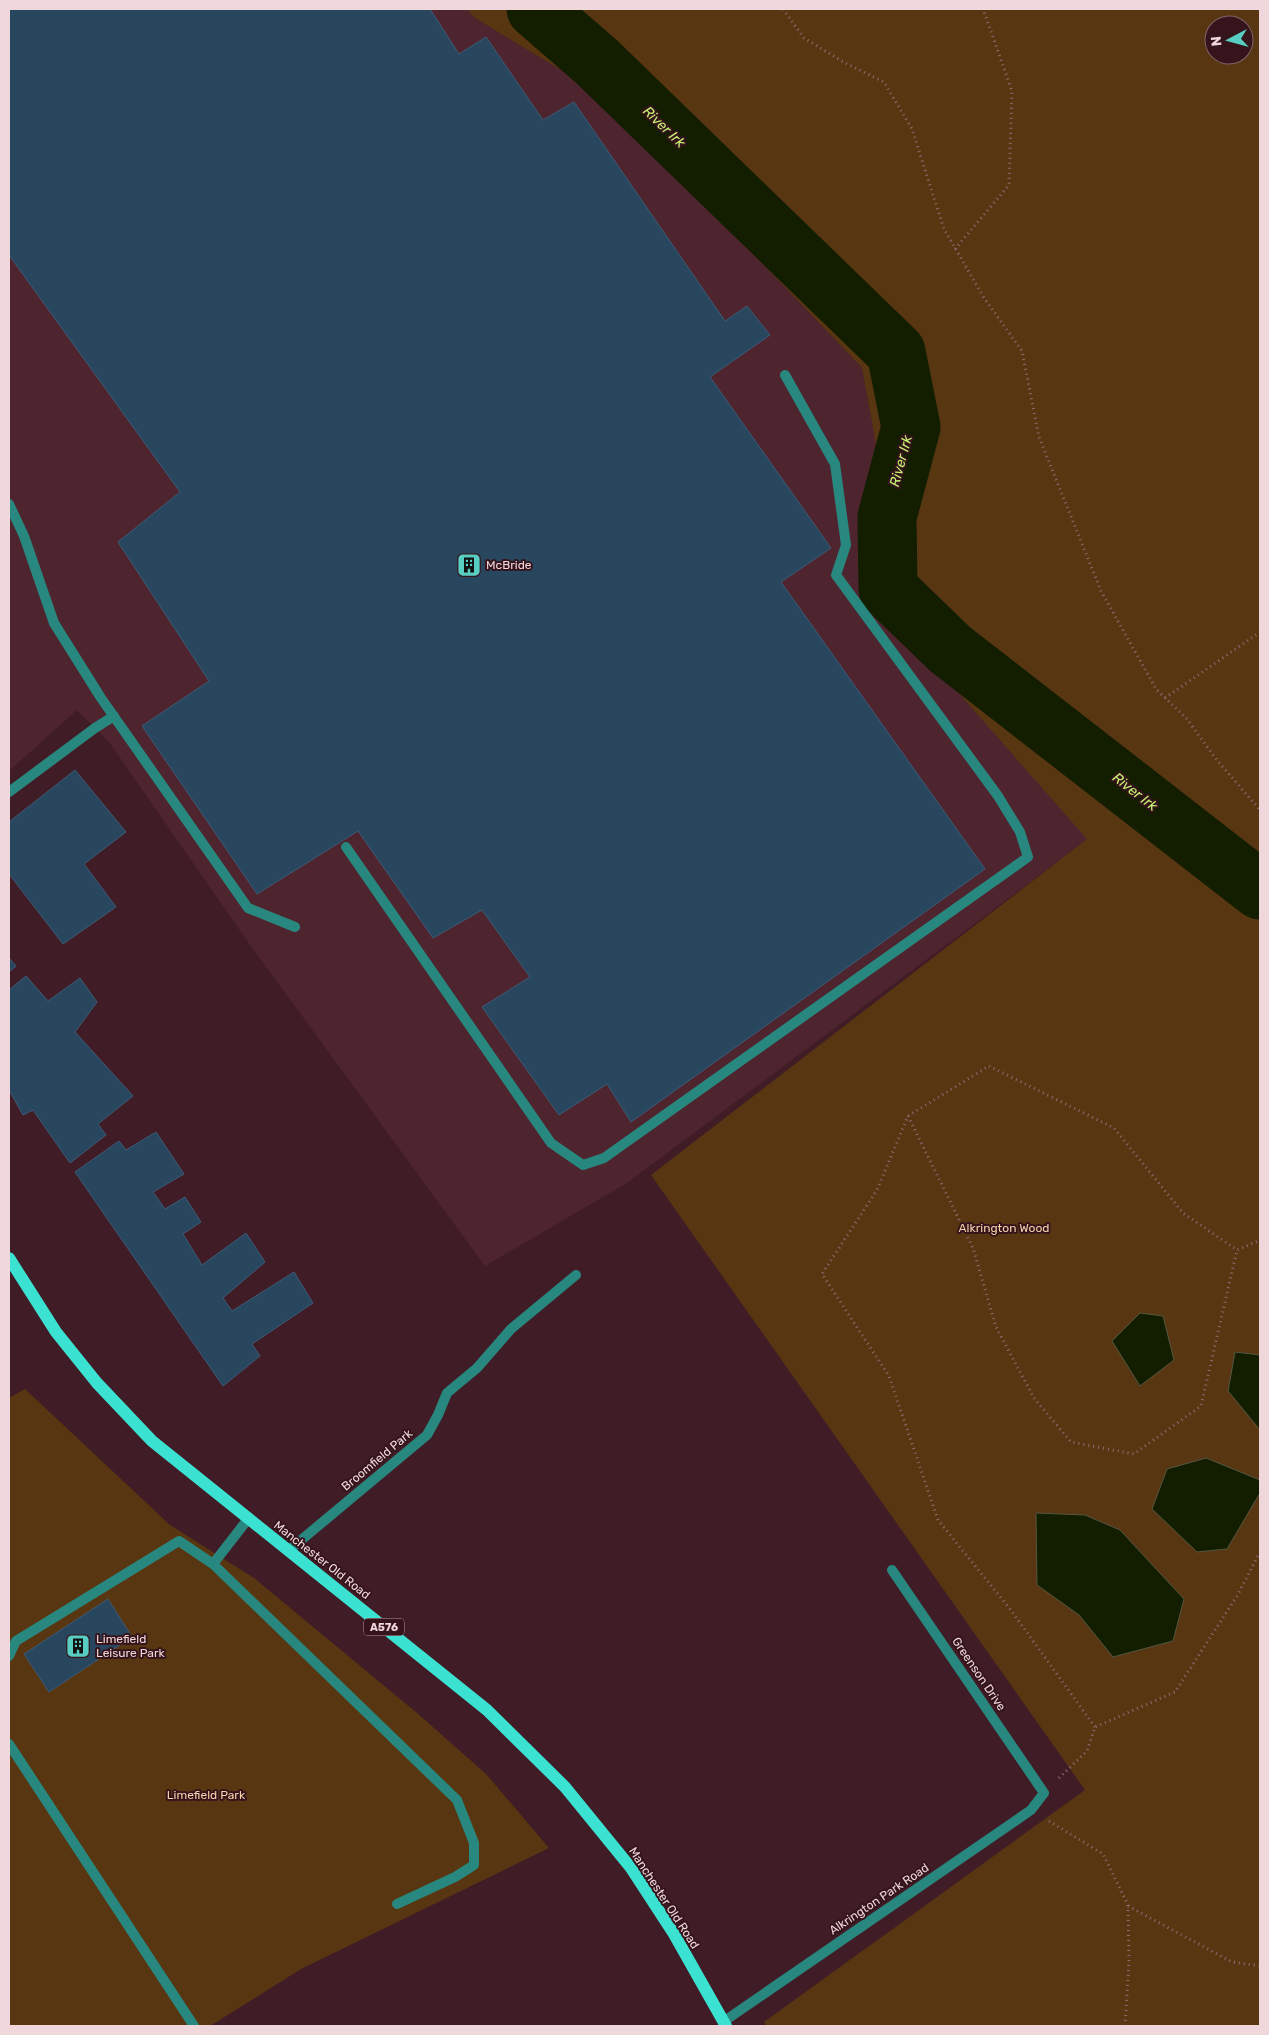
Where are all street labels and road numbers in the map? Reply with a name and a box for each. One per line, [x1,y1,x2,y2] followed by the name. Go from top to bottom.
[339,1426,416,1494] street label: Broomfield Park
[271,1518,373,1602] street label: Manchester Old Road
[364,1618,404,1635] road number: A576
[949,1635,1009,1714] street label: Greenson Drive
[626,1845,702,1951] street label: Manchester Old Road
[827,1860,931,1938] street label: Alkrington Park Road

